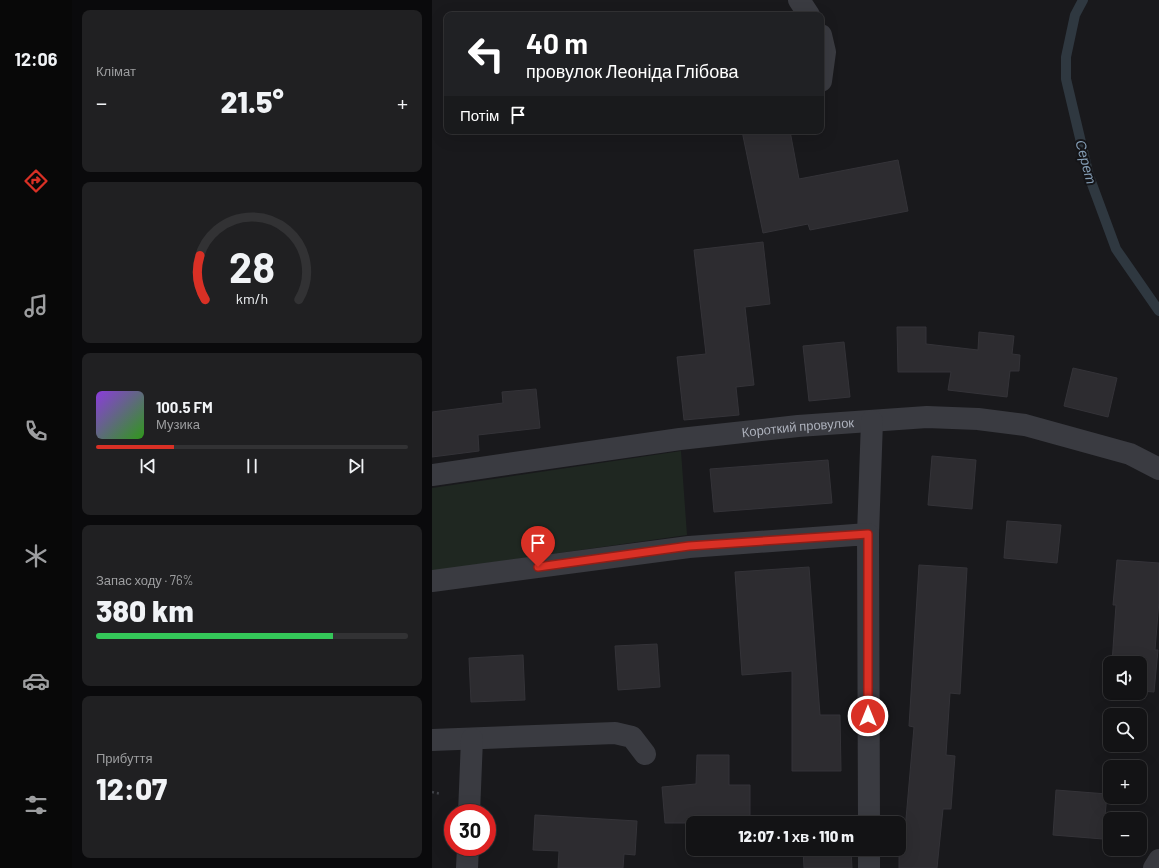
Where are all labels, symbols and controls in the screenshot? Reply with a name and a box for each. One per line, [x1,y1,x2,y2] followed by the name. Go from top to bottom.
[526,26,588,60] text: 40 m
[460,28,512,80] icon: left
[15,48,57,70] text: 12:06
[526,60,739,82] text: провулок Леоніда Глібова
[96,63,136,79] text: Клімат
[220,83,284,119] text: 21.5°
[96,89,107,115] text: −
[397,89,408,115] text: +
[507,104,529,126] icon: arrive
[460,106,499,124] text: Потім
[1072,138,1101,186] water label: Серет
[22,167,50,195] icon: directions
[229,241,275,291] text: 28
[236,290,268,307] text: km/h
[22,292,50,320] icon: music
[156,398,213,416] text: 100.5 FM
[741,414,855,440] street label: Короткий провулок
[156,416,200,432] text: Музика
[22,417,50,445] icon: phone
[137,455,159,477] icon: previous
[241,455,263,477] icon: pause
[345,455,367,477] icon: next
[521,526,555,567] pin
[527,532,549,554] icon: arrive
[22,542,50,570] icon: climate
[96,572,194,588] text: Запас ходу · 76%
[96,592,194,628] text: 380 km
[1103,656,1147,856] map controls
[1103,656,1147,700] button: sound
[22,667,50,695] icon: car
[847,695,889,737] position arrow
[1103,708,1147,752] button: search
[96,750,152,766] text: Прибуття
[1103,760,1147,804] button: +
[96,770,167,806] text: 12:07
[22,791,50,819] icon: filters
[444,804,496,856] speed limit sign: 30
[1103,812,1147,856] button: −
[738,827,854,845] text: 12:07 · 1 хв · 110 m

